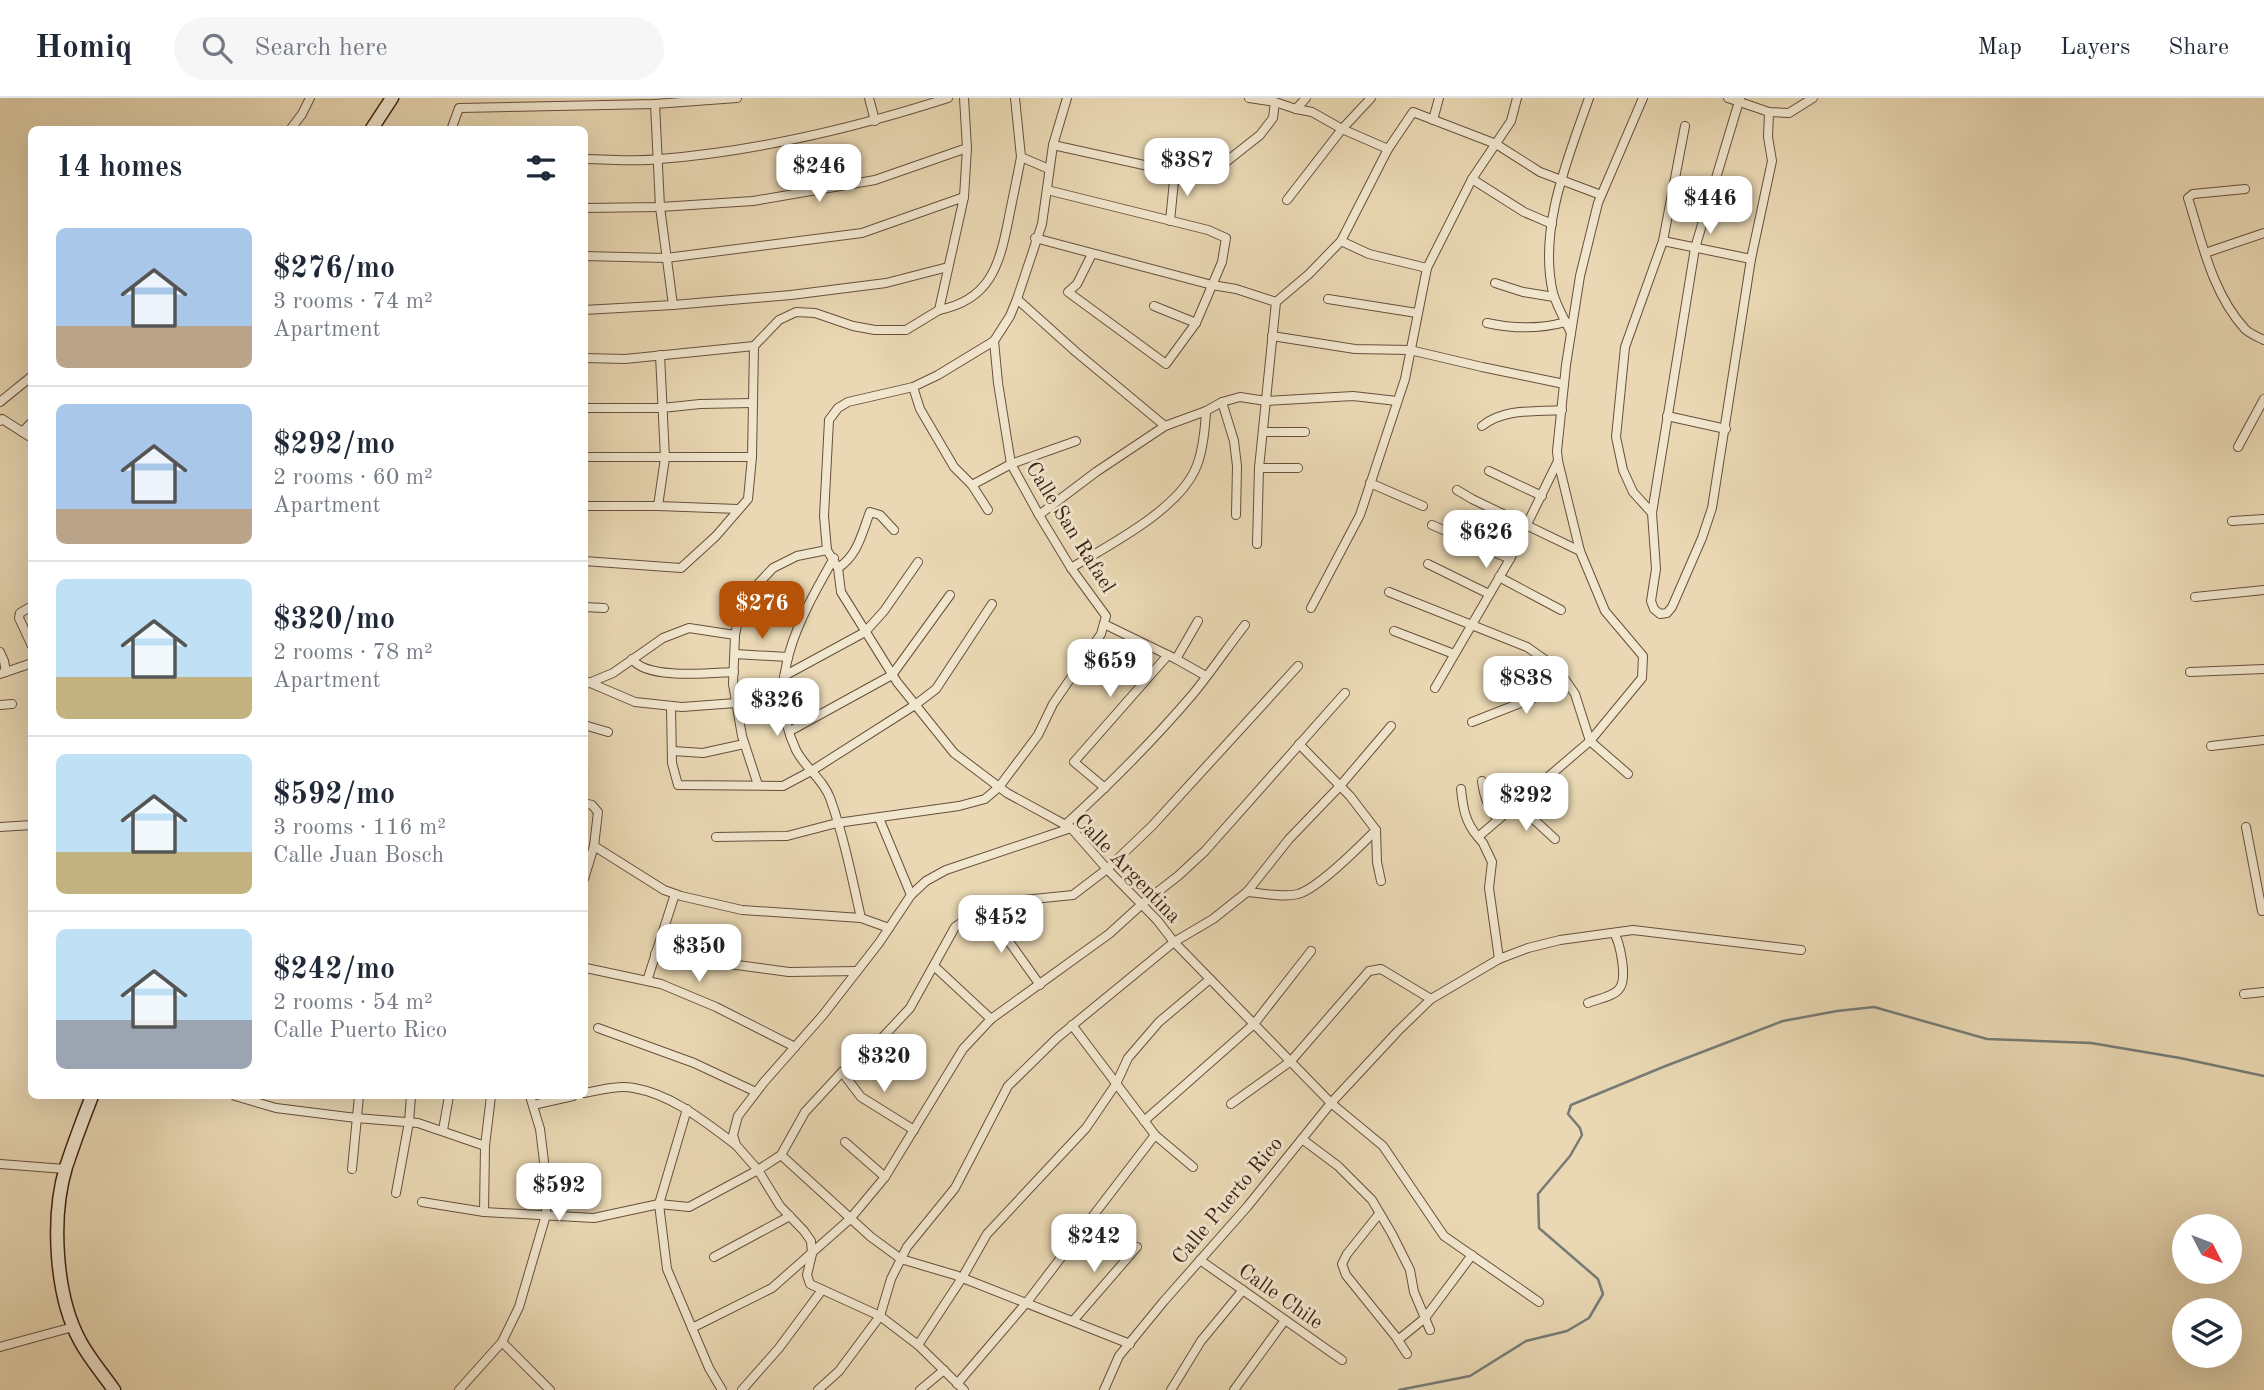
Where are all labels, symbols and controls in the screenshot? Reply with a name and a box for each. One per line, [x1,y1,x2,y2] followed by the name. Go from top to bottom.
[174,17,664,80] search box
[198,29,236,67] icon: search
[35,32,132,65] text: Homiq
[254,35,387,61] text: Search here
[1978,36,2022,60] text: Map
[2060,36,2130,60] text: Layers
[2168,36,2229,60] text: Share
[1146,139,1228,198] pin: $387
[778,144,860,204] pin: $246
[522,149,560,187] icon: filters
[1160,149,1214,172] text: $387
[56,153,182,183] text: 14 homes
[792,155,846,178] text: $246
[1669,176,1751,236] pin: $446
[1683,187,1737,210] text: $446
[273,254,395,284] text: $276/mo
[112,256,196,340] icon: home
[273,290,433,313] text: 3 rooms · 74 m²
[273,318,381,341] text: Apartment
[273,430,395,460] text: $292/mo
[112,432,196,516] icon: home
[1021,459,1119,597] street label: Calle San Rafael
[273,466,433,489] text: 2 rooms · 60 m²
[273,494,381,517] text: Apartment
[1445,510,1527,570] pin: $626
[1459,521,1513,544] text: $626
[721,582,803,641] pin: $276
[735,592,789,615] text: $276
[273,605,395,635] text: $320/mo
[112,607,196,691] icon: home
[1069,640,1151,699] pin: $659
[273,641,433,664] text: 2 rooms · 78 m²
[1083,650,1137,673] text: $659
[1485,656,1567,716] pin: $838
[1499,667,1553,690] text: $838
[273,669,381,692] text: Apartment
[736,678,818,738] pin: $326
[750,689,804,712] text: $326
[1485,774,1567,833] pin: $292
[273,780,395,810] text: $592/mo
[112,782,196,866] icon: home
[1499,784,1553,807] text: $292
[1070,810,1184,928] street label: Calle Argentina
[273,816,446,839] text: 3 rooms · 116 m²
[273,844,444,867] text: Calle Juan Bosch
[960,896,1042,955] pin: $452
[974,906,1028,929] text: $452
[658,924,740,984] pin: $350
[672,935,726,958] text: $350
[273,955,395,985] text: $242/mo
[112,957,196,1041] icon: home
[273,991,433,1014] text: 2 rooms · 54 m²
[273,1019,447,1042] text: Calle Puerto Rico
[843,1034,925,1094] pin: $320
[857,1045,911,1068] text: $320
[1169,1133,1287,1269] street label: Calle Puerto Rico
[518,1164,600,1223] pin: $592
[532,1174,586,1197] text: $592
[1053,1214,1135,1274] pin: $242
[2172,1214,2242,1284] north arrow
[2172,1214,2242,1368] map controls
[1067,1225,1121,1248] text: $242
[1234,1261,1326,1334] street label: Calle Chile
[2172,1298,2242,1368] button: layers

